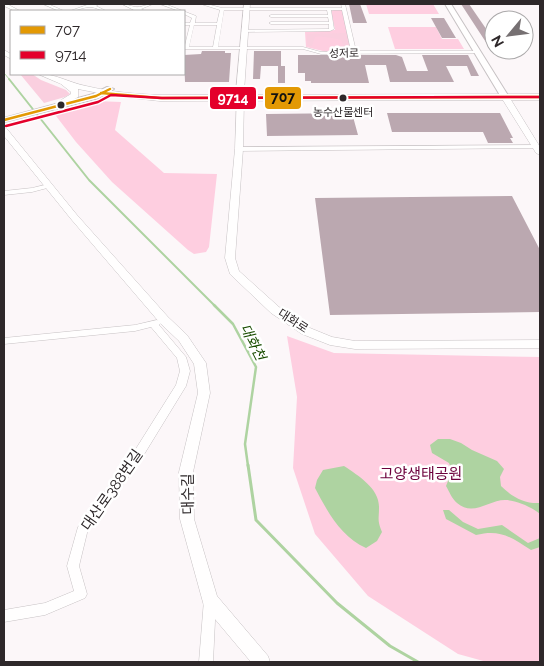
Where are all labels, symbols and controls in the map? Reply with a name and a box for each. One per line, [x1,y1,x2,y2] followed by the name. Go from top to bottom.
[10,10,185,75] legend
[484,10,534,60] north arrow
[55,21,80,39] text: 707
[488,33,507,50] text: N
[55,46,86,64] text: 9714
[329,47,359,60] street label: 성저로
[209,86,257,110] line badge: 9714
[264,86,302,110] line badge: 707
[271,89,295,105] text: 707
[217,90,249,106] text: 9714
[338,93,348,103] marker: 농수산물센터
[56,100,66,110] unlabelled marker
[313,106,373,119] place label: 농수산물센터
[275,306,311,336] street label: 대화로
[237,321,269,364] water label: 대화천
[77,446,147,534] street label: 대산로388번길
[380,465,462,483] park label: 고양생태공원
[179,473,197,515] street label: 대수길

